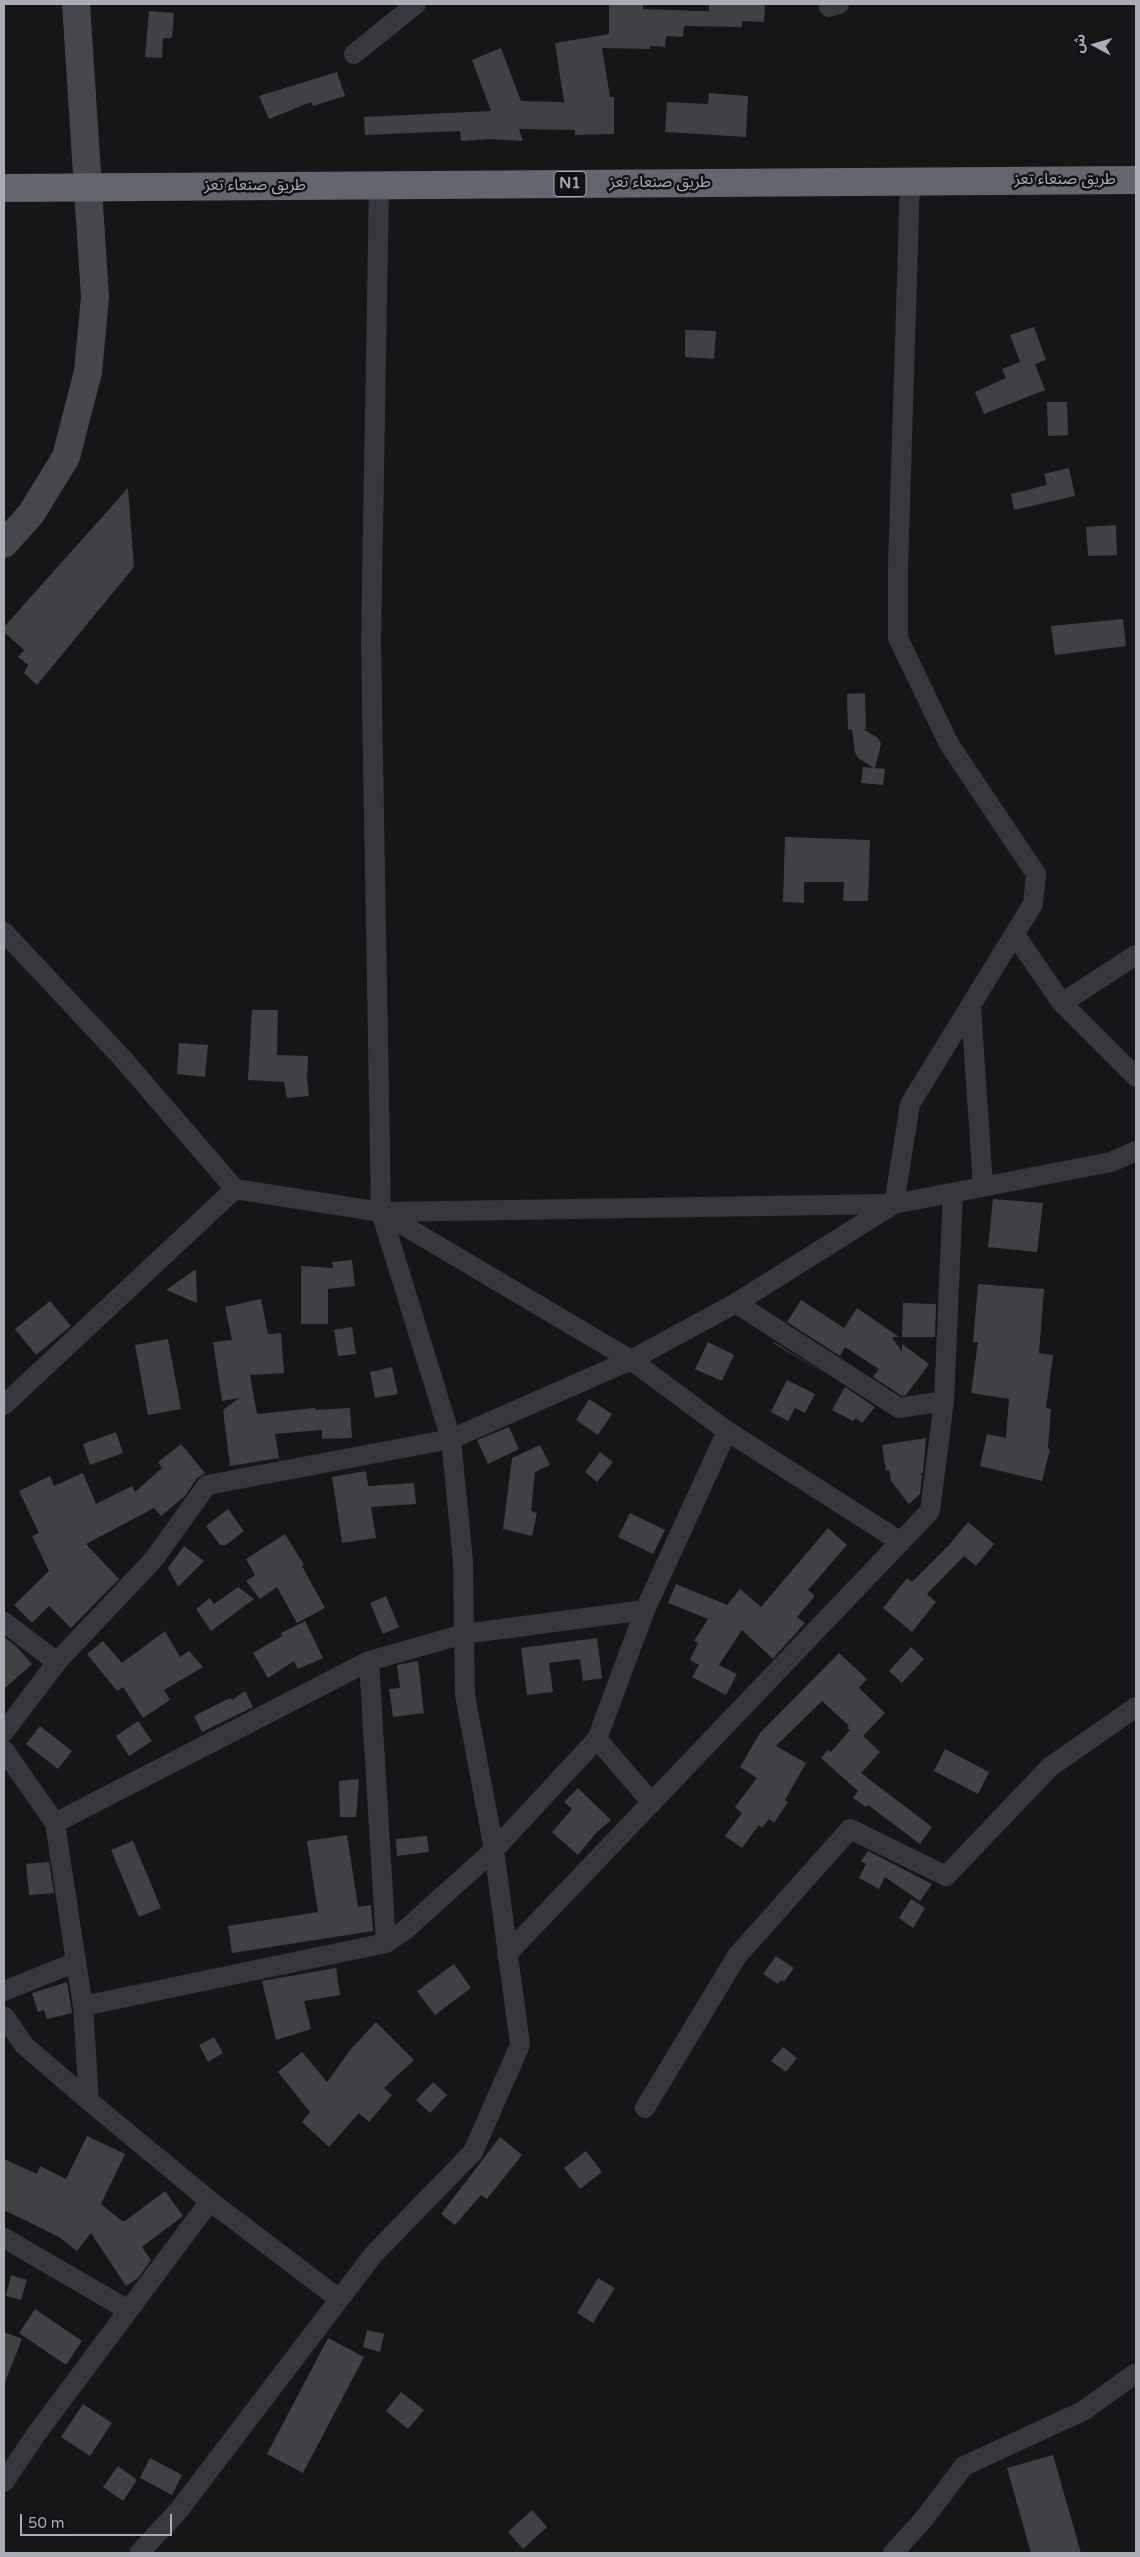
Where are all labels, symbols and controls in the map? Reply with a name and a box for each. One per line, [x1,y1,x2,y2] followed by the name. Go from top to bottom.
[1070,20,1120,70] north arrow
[1070,33,1089,54] text: ش
[1014,170,1116,190] street label: طريق صنعاء تعز
[554,172,586,196] road number: N1
[609,173,711,193] street label: طريق صنعاء تعز
[204,176,306,196] street label: طريق صنعاء تعز
[22,2504,175,2536] scale bar
[28,2514,65,2532] text: 50 m

